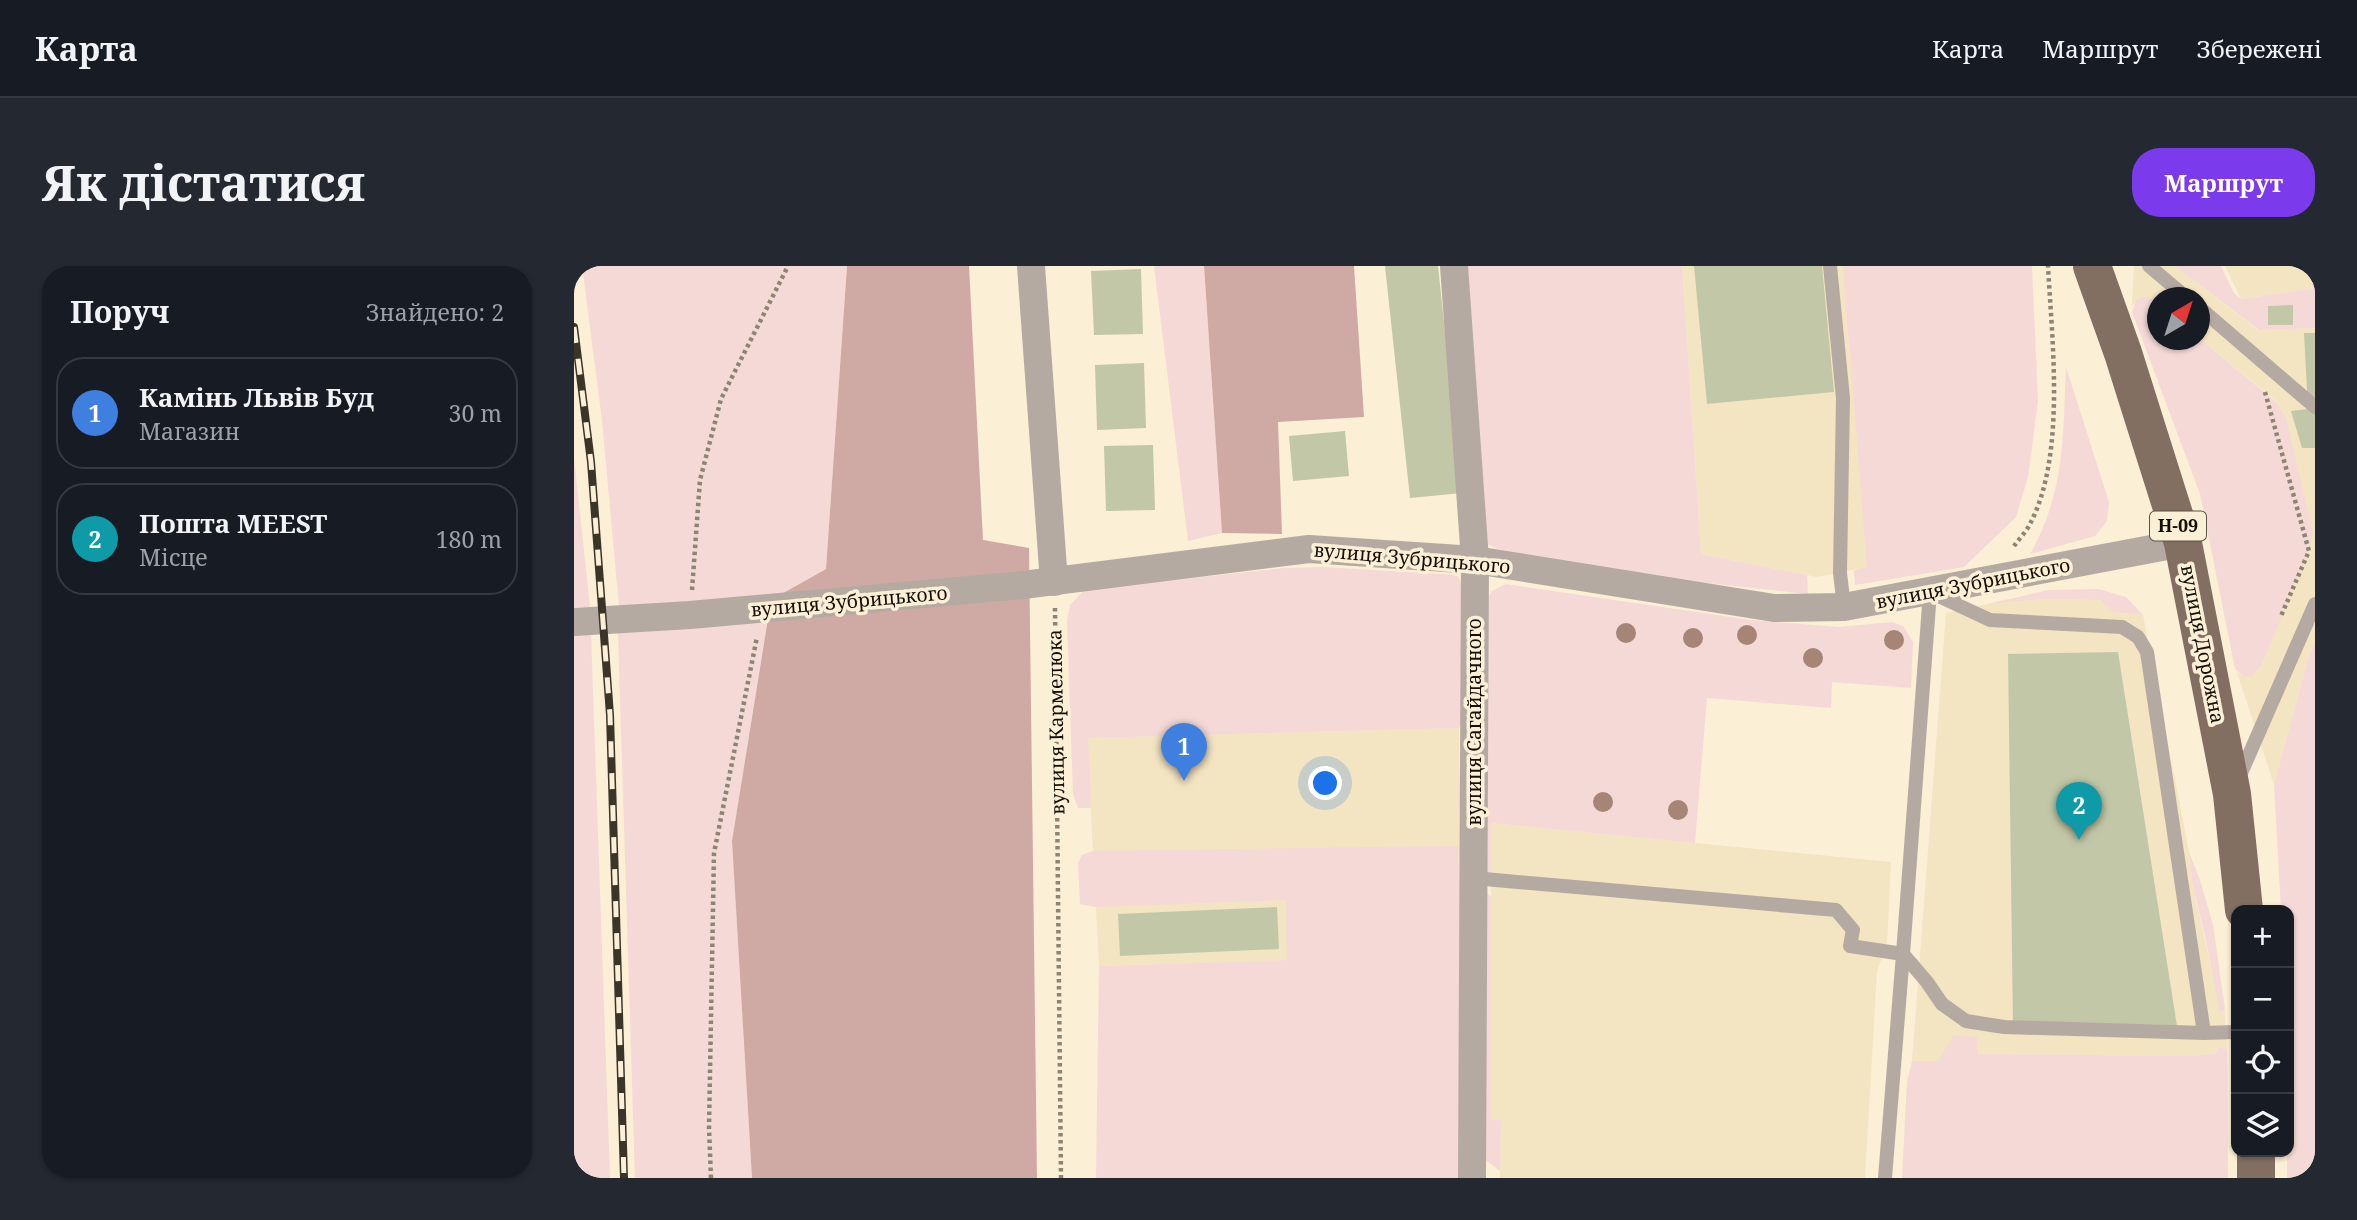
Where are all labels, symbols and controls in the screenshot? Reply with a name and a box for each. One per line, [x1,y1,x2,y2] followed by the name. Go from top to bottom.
[35,26,138,71] text: Карта
[1932,32,2004,65] text: Карта
[2042,32,2158,65] text: Маршрут
[2196,32,2322,65] text: Збережені
[2132,148,2315,217] button: Маршрут
[42,149,365,215] text: Як дістатися
[2147,287,2210,350] north arrow
[70,291,170,332] text: Поруч
[366,296,504,328] text: Знайдено: 2
[139,379,374,415] text: Камінь Львів Буд
[89,397,102,429] text: 1
[449,397,502,429] text: 30 m
[139,415,240,447] text: Магазин
[139,505,327,541] text: Пошта MEEST
[2150,512,2206,540] road number: Н-09
[89,523,102,555] text: 2
[436,523,502,555] text: 180 m
[1313,536,1511,580] street label: вулиця Зубрицького
[139,541,208,573] text: Місце
[1874,551,2072,615] street label: вулиця Зубрицького
[2175,562,2231,726] street label: вулиця Дорожна
[750,579,948,623] street label: вулиця Зубрицького
[1461,618,1487,826] street label: вулиця Сагайдачного
[1041,629,1071,815] street label: вулиця Кармелюка
[1161,723,1207,781] pin: 1
[1308,766,1342,800] your location
[2056,782,2102,840] pin: 2
[2231,905,2294,1157] map controls
[2231,905,2294,968] button: +
[2231,968,2294,1031] button: −
[2231,1031,2294,1094] button: locate
[2231,1094,2294,1157] button: layers

